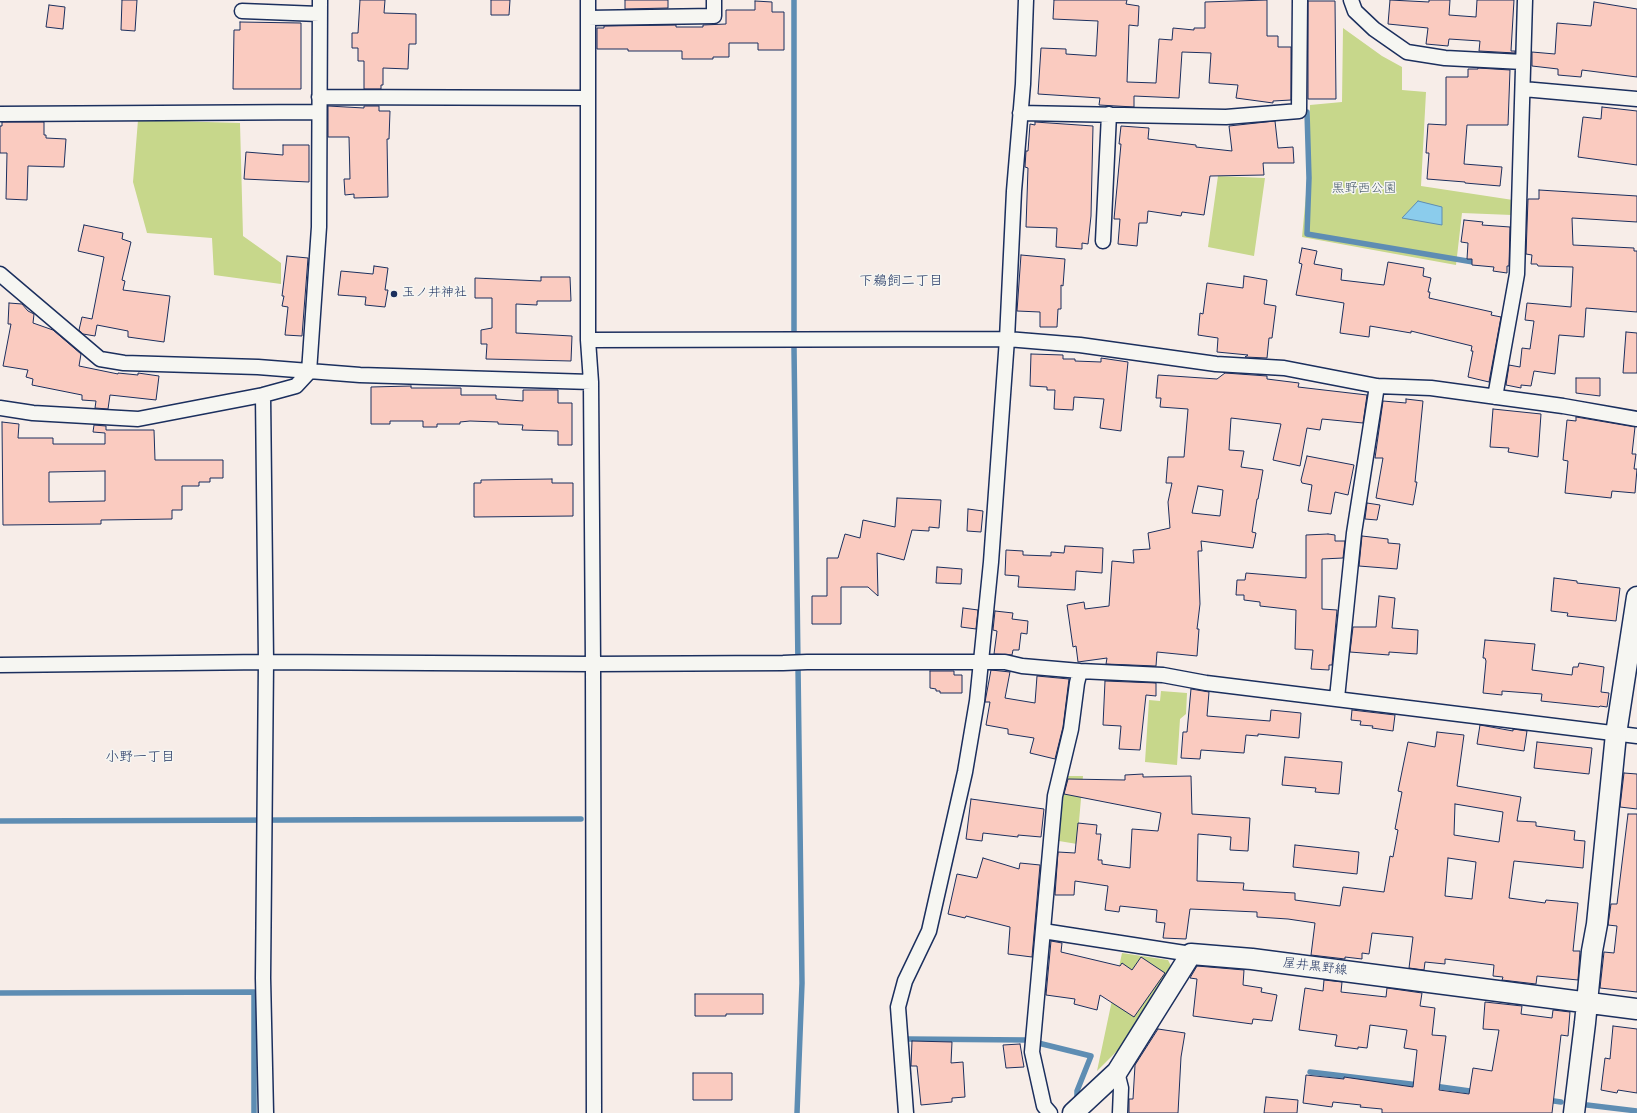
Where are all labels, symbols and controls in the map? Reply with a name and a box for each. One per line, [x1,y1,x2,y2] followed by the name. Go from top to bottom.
[1332,182,1396,198] park label: 黒野西公園
[859,275,943,291] district label: 下鵜飼二丁目
[402,286,467,302] place label: 玉ノ井神社
[389,289,399,299] marker: 玉ノ井神社
[105,751,175,767] district label: 小野一丁目
[1282,956,1348,980] street label: 屋井黒野線

